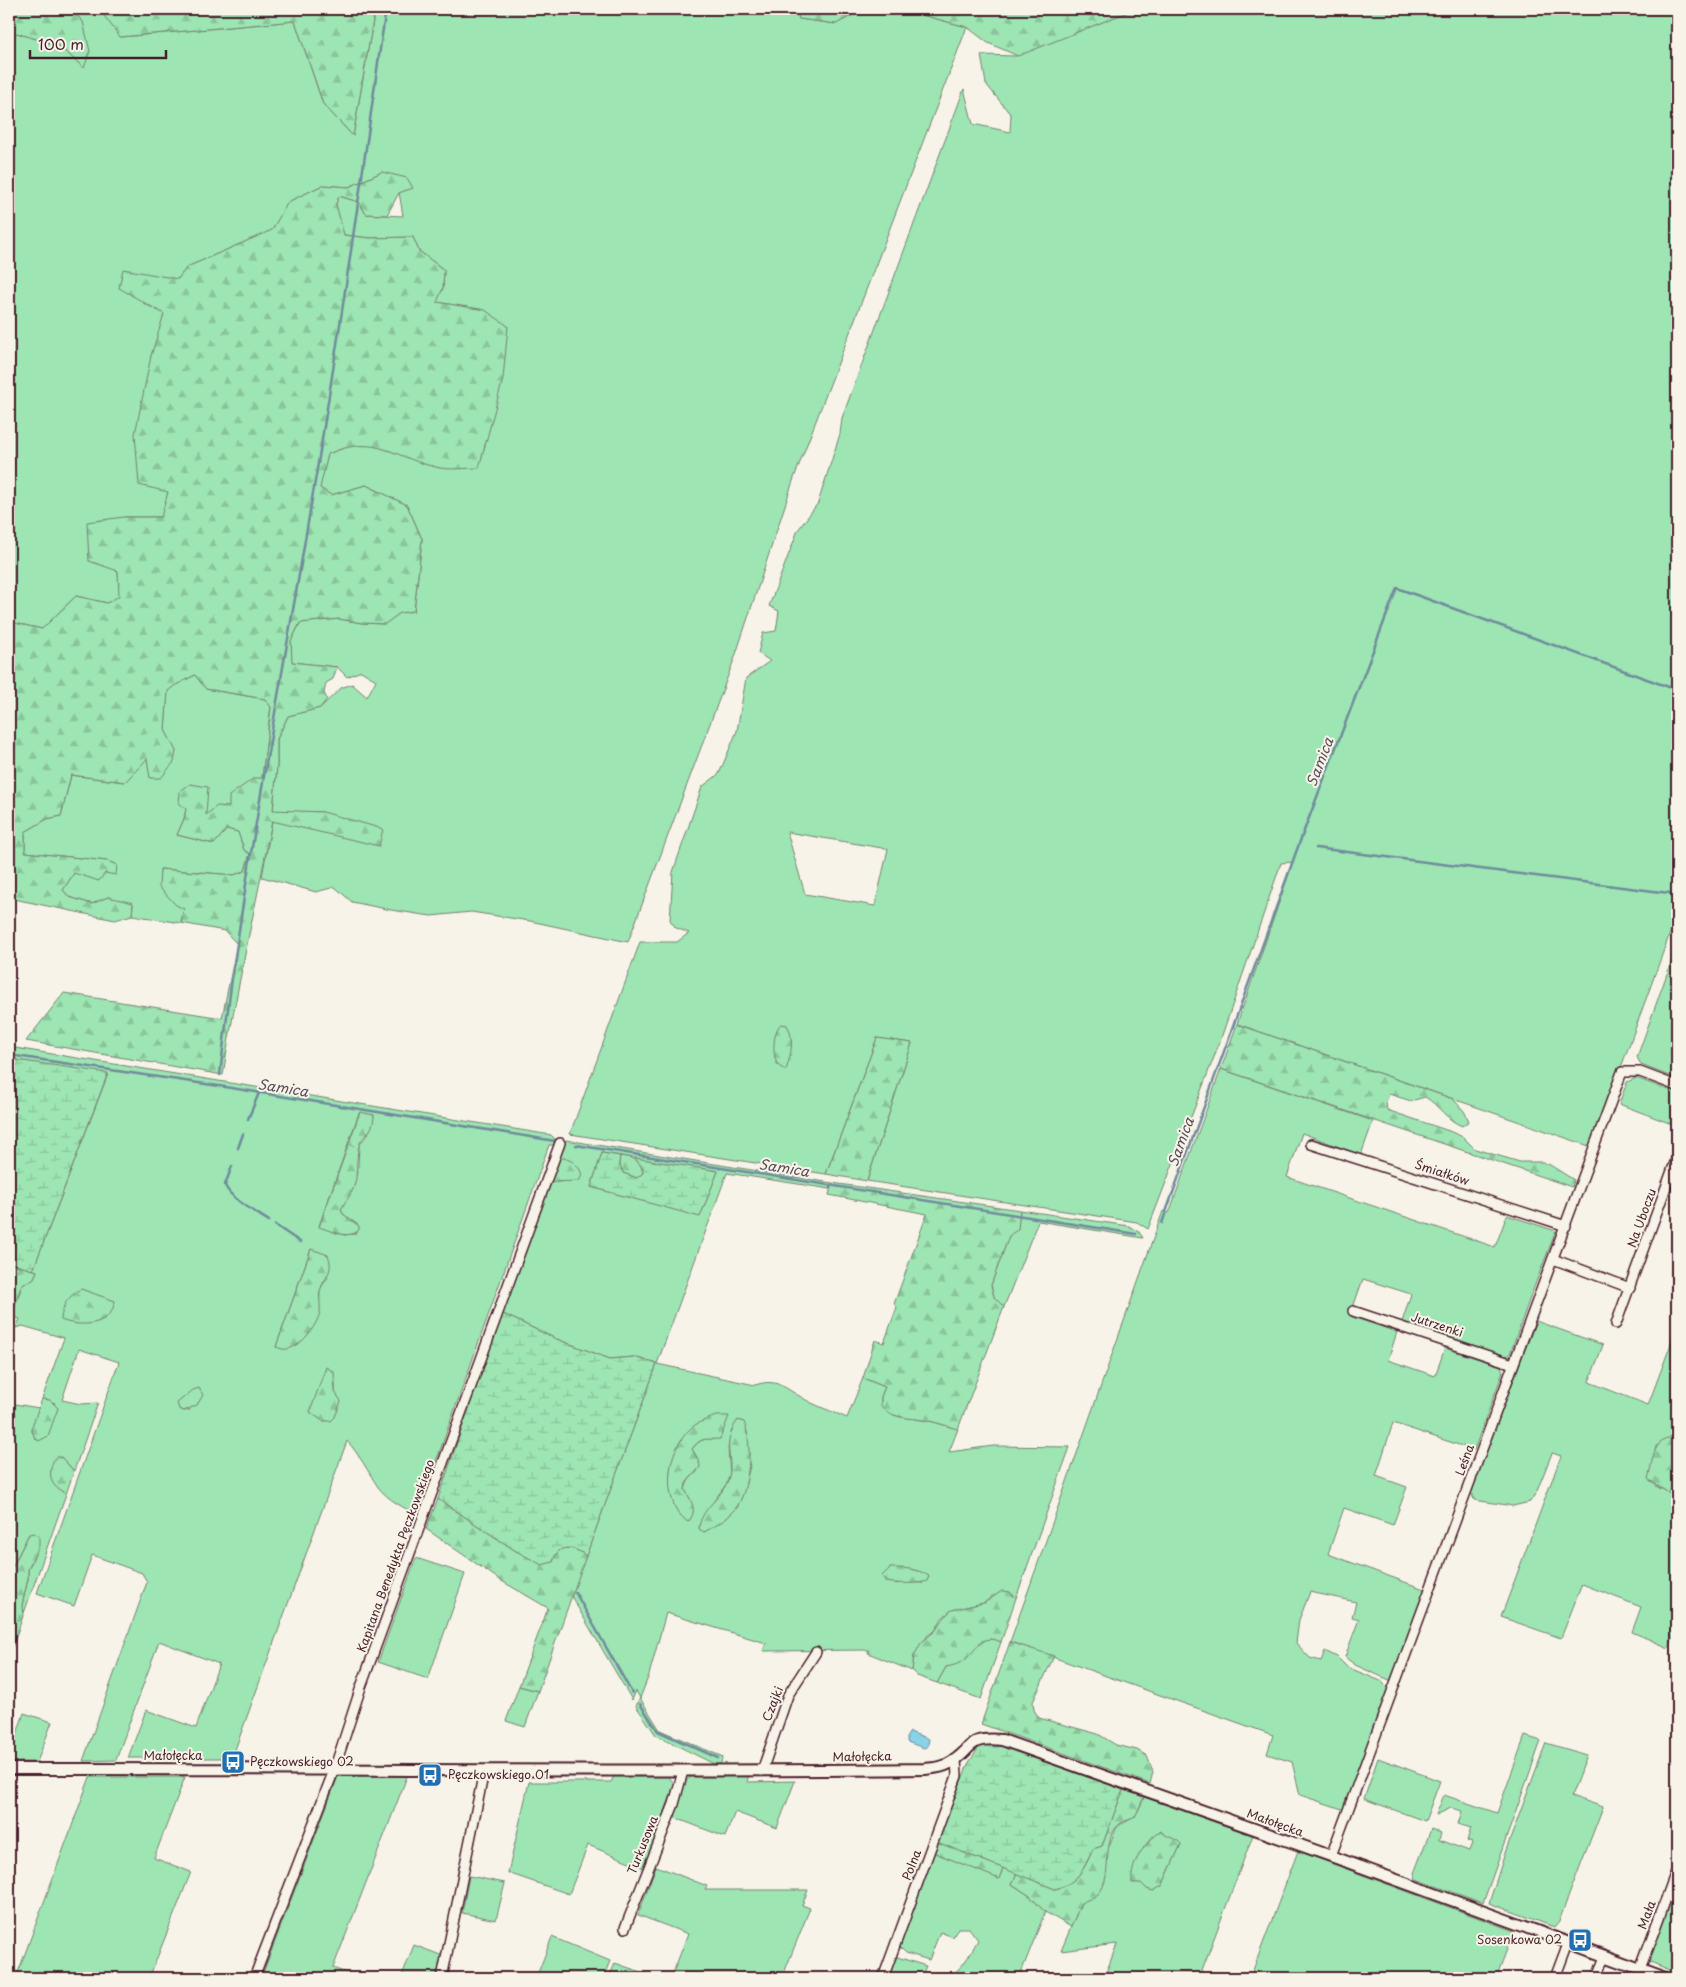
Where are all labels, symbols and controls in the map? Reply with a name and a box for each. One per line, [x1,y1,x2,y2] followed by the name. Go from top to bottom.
[30,28,166,60] scale bar
[38,32,84,55] text: 100 m
[1301,733,1339,789] water label: Samica
[256,1073,311,1102] water label: Samica
[1162,1113,1199,1169] water label: Samica
[757,1153,812,1182] water label: Samica
[1413,1155,1472,1189] street label: Śmiałków
[1622,1186,1660,1250] street label: Na Uboczu
[1409,1307,1466,1341] street label: Jutrzenki
[1450,1441,1478,1478] street label: Leśna
[352,1456,439,1655] street label: Kapitana Benedykta Pęczkowskiego
[757,1683,787,1724] street label: Czajki
[143,1746,203,1764] street label: Małołęcka
[832,1746,892,1766] street label: Małołęcka
[220,1749,246,1775] bus stop icon: Pęczkowskiego 02
[250,1752,354,1770] place label: Pęczkowskiego 02
[417,1762,443,1788] bus stop icon: Pęczkowskiego 01
[448,1765,549,1783] place label: Pęczkowskiego 01
[1244,1803,1307,1841] street label: Małołęcka
[622,1812,662,1877] street label: Turkusowa
[897,1846,925,1883] street label: Polna
[1632,1897,1660,1932] street label: Mała
[1567,1927,1593,1953] bus stop icon: Sosenkowa 02
[1477,1930,1562,1948] place label: Sosenkowa 02

